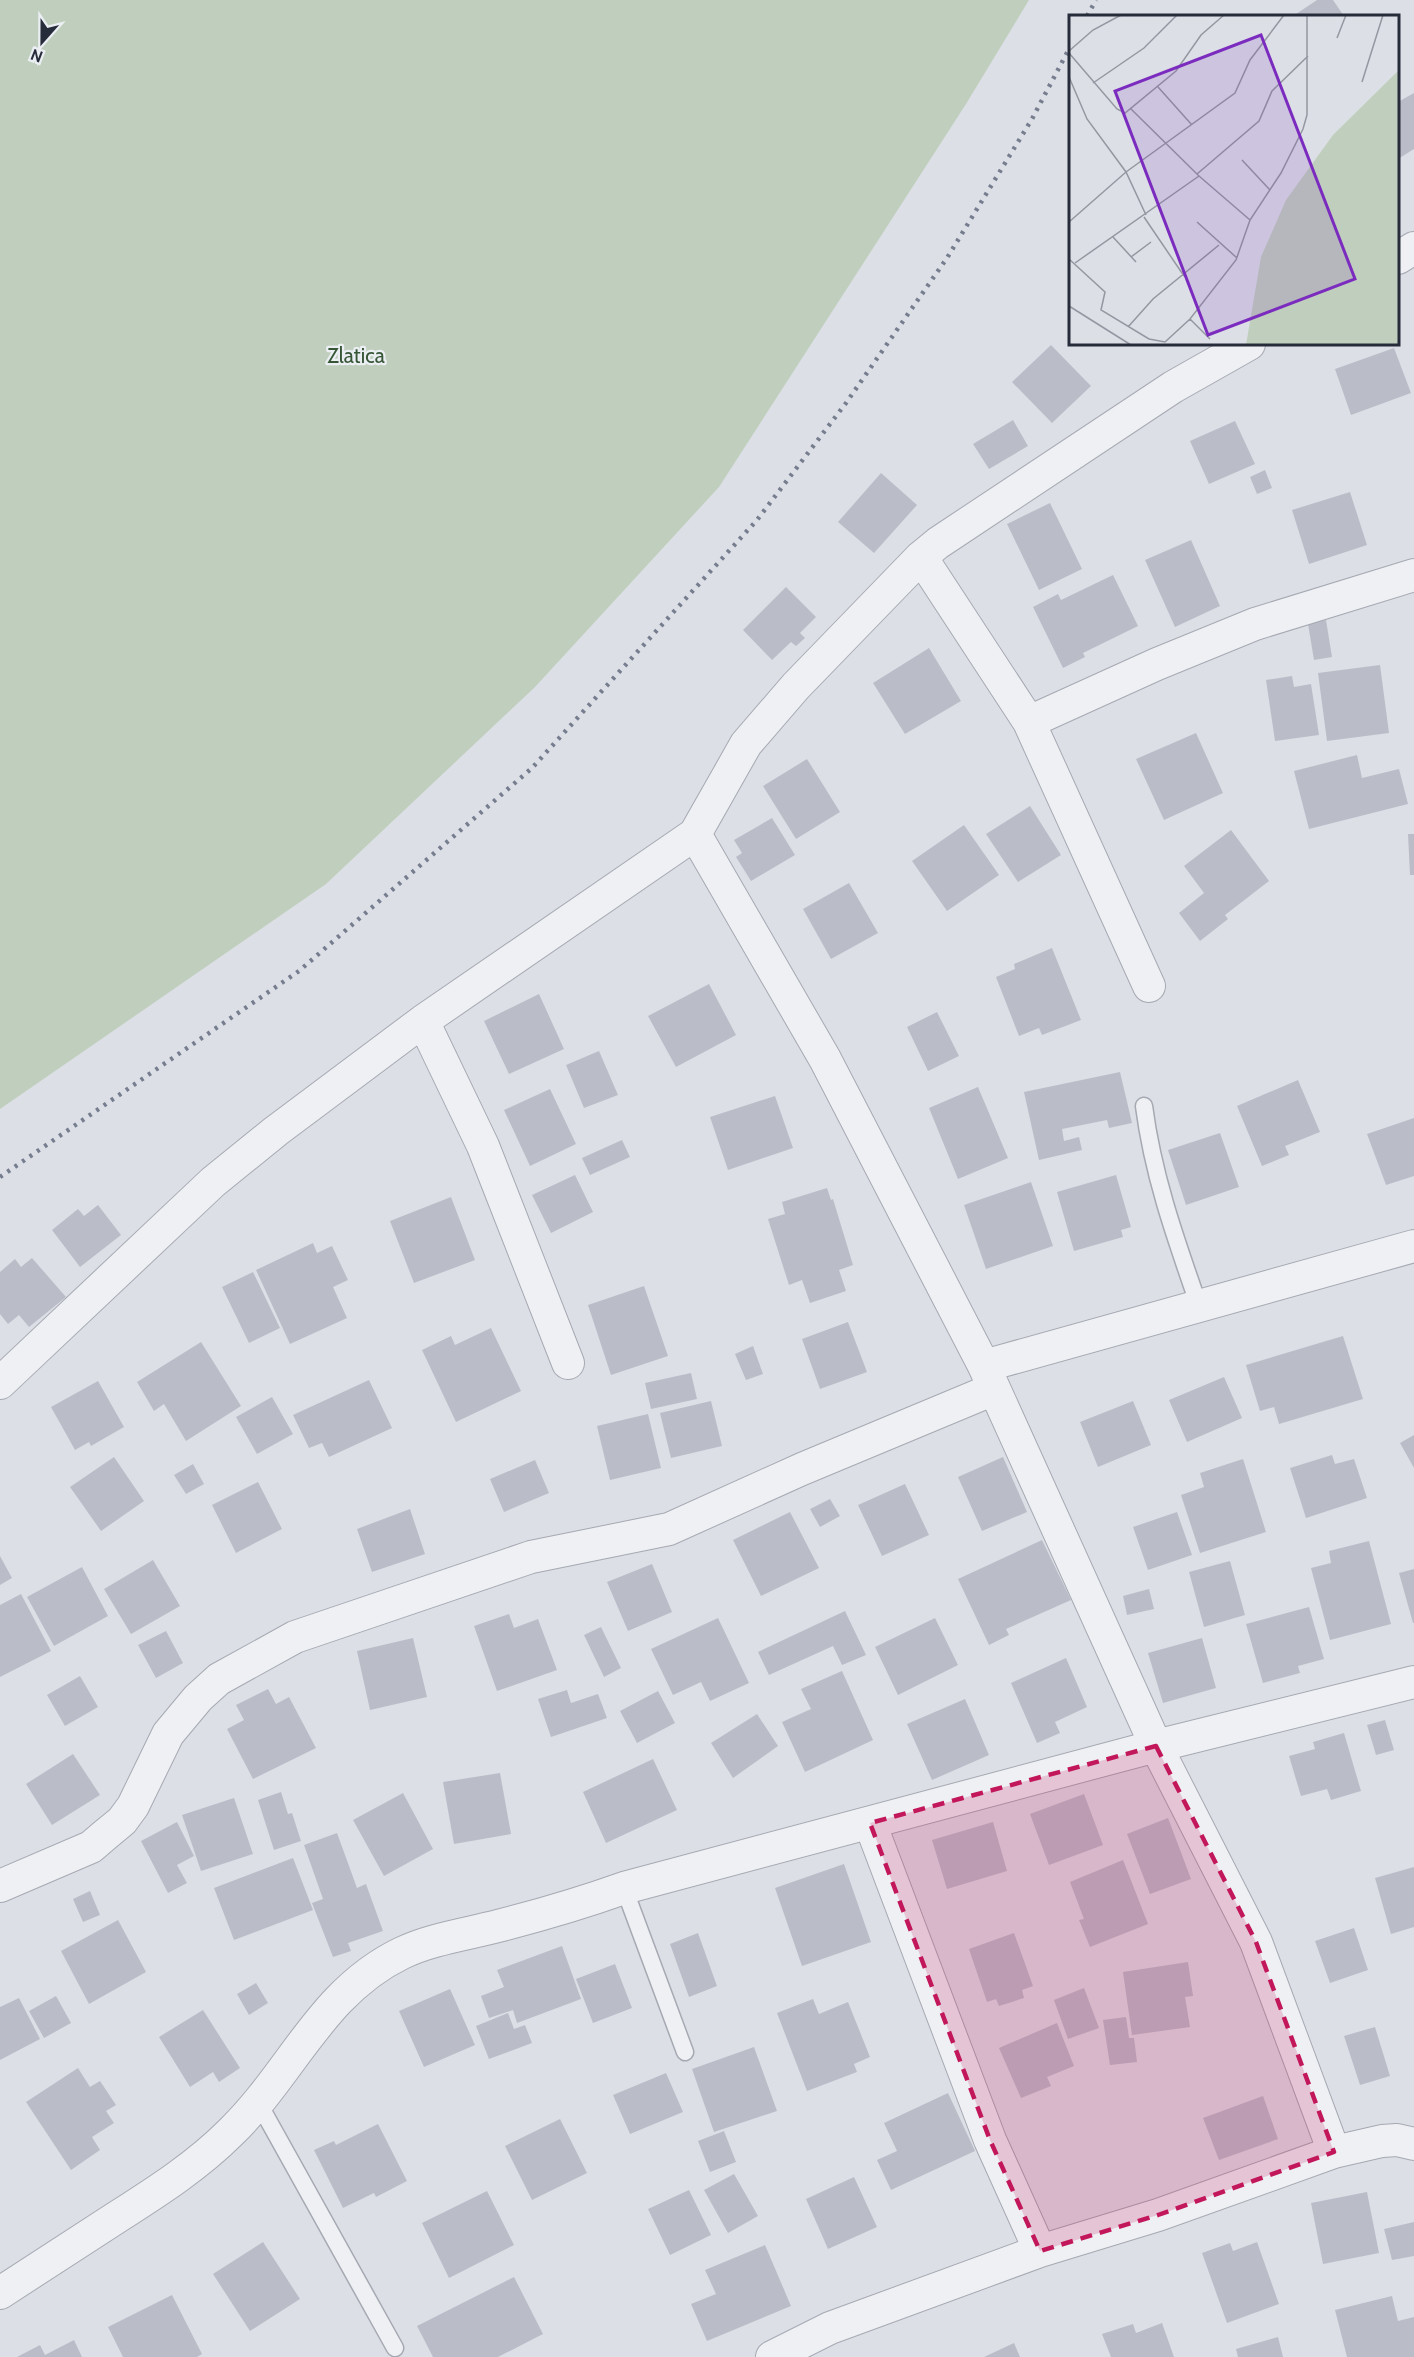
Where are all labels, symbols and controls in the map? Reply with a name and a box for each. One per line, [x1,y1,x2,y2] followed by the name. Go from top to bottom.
[12,12,72,72] north arrow
[1069,15,1399,345] inset map
[28,45,45,66] text: N
[327,343,385,368] park label: Zlatica

